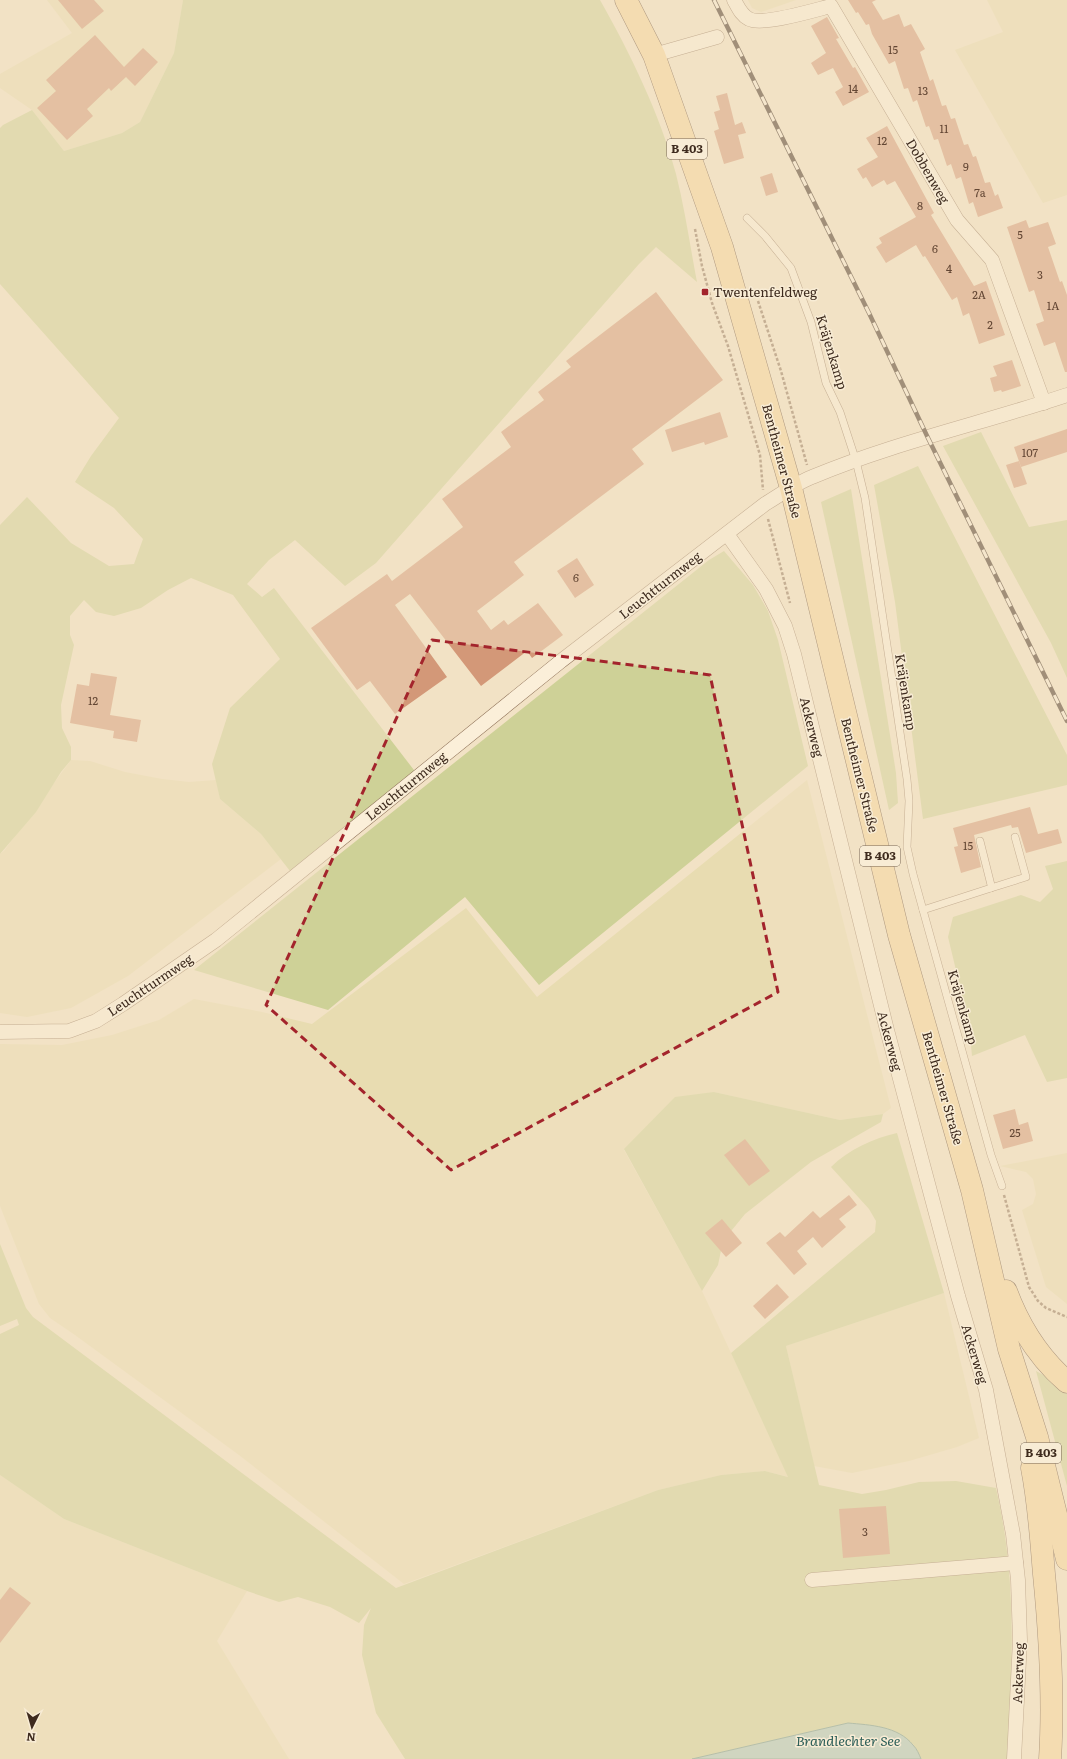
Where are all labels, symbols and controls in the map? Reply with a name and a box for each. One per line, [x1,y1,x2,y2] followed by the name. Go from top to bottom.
[888,41,898,57] house number: 15
[848,80,858,96] house number: 14
[918,82,928,98] house number: 13
[940,120,949,136] house number: 11
[877,132,887,148] house number: 12
[902,135,955,207] street label: Dobbenweg
[667,139,707,159] road number: B 403
[963,158,969,174] house number: 9
[974,184,986,200] house number: 7a
[917,197,923,213] house number: 8
[1017,226,1023,242] house number: 5
[932,240,938,256] house number: 6
[946,260,952,276] house number: 4
[1037,266,1043,282] house number: 3
[713,282,818,301] place label: Twentenfeldweg
[972,286,986,302] house number: 2A
[700,287,710,297] marker: Twentenfeldweg
[1047,297,1059,313] house number: 1A
[812,312,853,392] street label: Kräjenkamp
[987,316,993,332] house number: 2
[758,402,807,520] street label: Bentheimer Straße
[1022,444,1039,460] house number: 107
[615,546,705,623] street label: Leuchtturmweg
[573,569,579,585] house number: 6
[891,652,922,732] street label: Kräjenkamp
[88,692,98,708] house number: 12
[796,695,829,760] street label: Ackerweg
[837,716,884,834] street label: Bentheimer Straße
[361,746,451,824] street label: Leuchtturmweg
[963,837,973,853] house number: 15
[860,846,900,866] road number: B 403
[103,948,197,1020] street label: Leuchtturmweg
[944,967,983,1047] street label: Kräjenkamp
[873,1009,908,1074] street label: Ackerweg
[918,1029,969,1147] street label: Bentheimer Straße
[1009,1124,1021,1140] house number: 25
[957,1322,994,1387] street label: Ackerweg
[1021,1443,1061,1463] road number: B 403
[862,1523,868,1539] house number: 3
[1007,1641,1028,1704] street label: Ackerweg
[12,1707,52,1747] north arrow
[26,1730,36,1746] text: N
[796,1730,901,1750] water label: Brandlechter See

